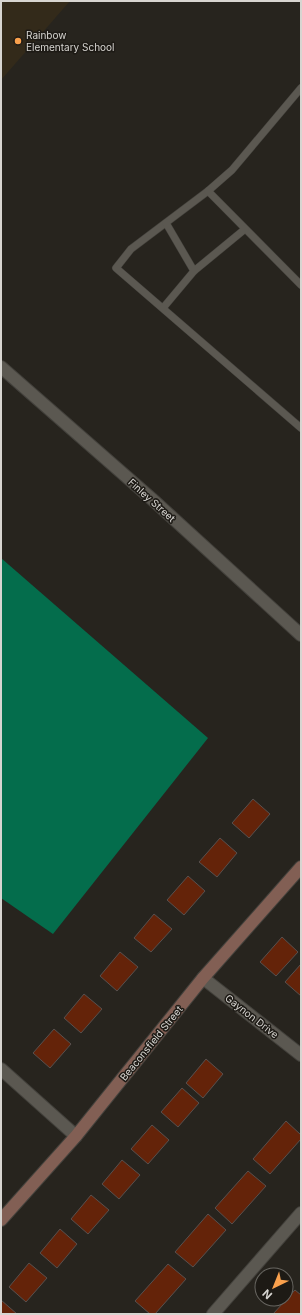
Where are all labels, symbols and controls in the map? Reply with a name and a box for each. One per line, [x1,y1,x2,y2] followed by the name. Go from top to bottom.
[26,29,115,53] place label: Rainbow Elementary School
[13,36,23,46] marker: Rainbow Elementary School
[126,476,178,525] street label: Finley Street
[223,992,281,1041] street label: Gaynon Drive
[117,1003,185,1083] street label: Beaconsfield Street
[254,1267,294,1307] north arrow
[259,1286,275,1302] text: N

